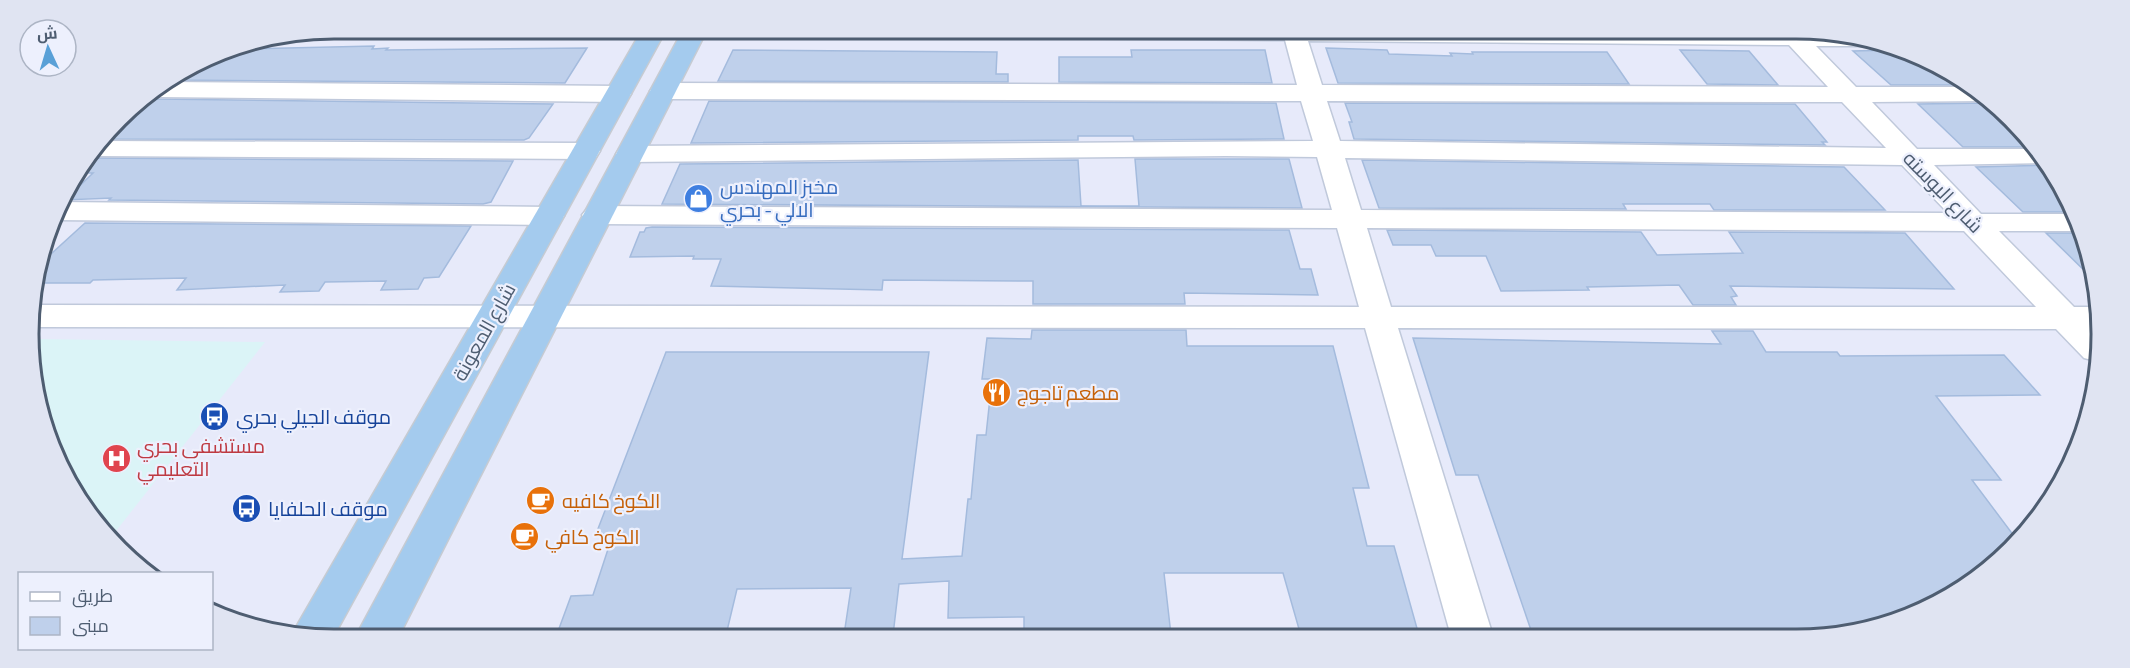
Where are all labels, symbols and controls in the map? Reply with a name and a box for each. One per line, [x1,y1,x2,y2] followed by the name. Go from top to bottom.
[18,18,78,78] north arrow
[36,24,58,45] text: ش
[1897,147,1987,239] street label: شارع البوسته
[720,176,838,226] place label: مخبز المهندس الالي - بحري
[683,183,715,215] shop icon: مخبز المهندس الالي - بحري
[448,280,522,386] street label: شارع المعونة
[980,377,1012,409] restaurant icon: مطعم تاجوج
[1017,382,1119,407] place label: مطعم تاجوج
[199,401,231,433] bus stop icon: موقف الجيلي بحري
[236,406,391,433] place label: موقف الجيلي بحري
[137,435,265,485] place label: مستشفى بحري التعليمي
[100,442,132,474] hospital icon: مستشفى بحري التعليمي
[525,485,557,517] cafe icon: الكوخ كافيه
[562,490,660,515] place label: الكوخ كافيه
[231,493,263,525] bus stop icon: موقف الحلفايا
[268,498,388,522] place label: موقف الحلفايا
[508,521,540,553] cafe icon: الكوخ كافي
[545,526,640,553] place label: الكوخ كافي
[18,572,213,650] legend
[72,586,113,608] text: طريق
[72,616,109,637] text: مبنى

